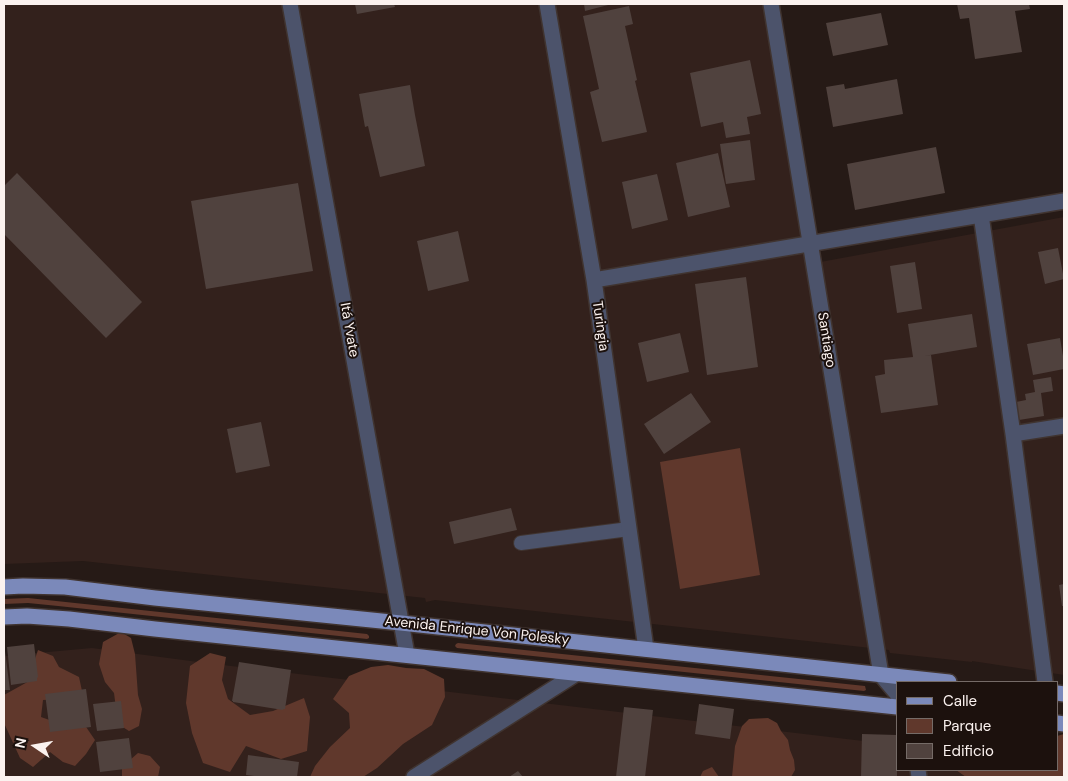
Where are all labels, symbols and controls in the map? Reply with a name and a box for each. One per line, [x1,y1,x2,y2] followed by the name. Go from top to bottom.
[588,300,612,352] street label: Turingia
[336,301,362,359] street label: Itá Yvate
[813,311,839,369] street label: Santiago
[384,613,570,649] street label: Avenida Enrique Von Polesky
[896,681,1058,771] legend
[943,691,977,711] text: Calle
[943,716,991,736] text: Parque
[10,721,60,771] north arrow
[10,736,30,750] text: N
[943,741,994,761] text: Edificio

